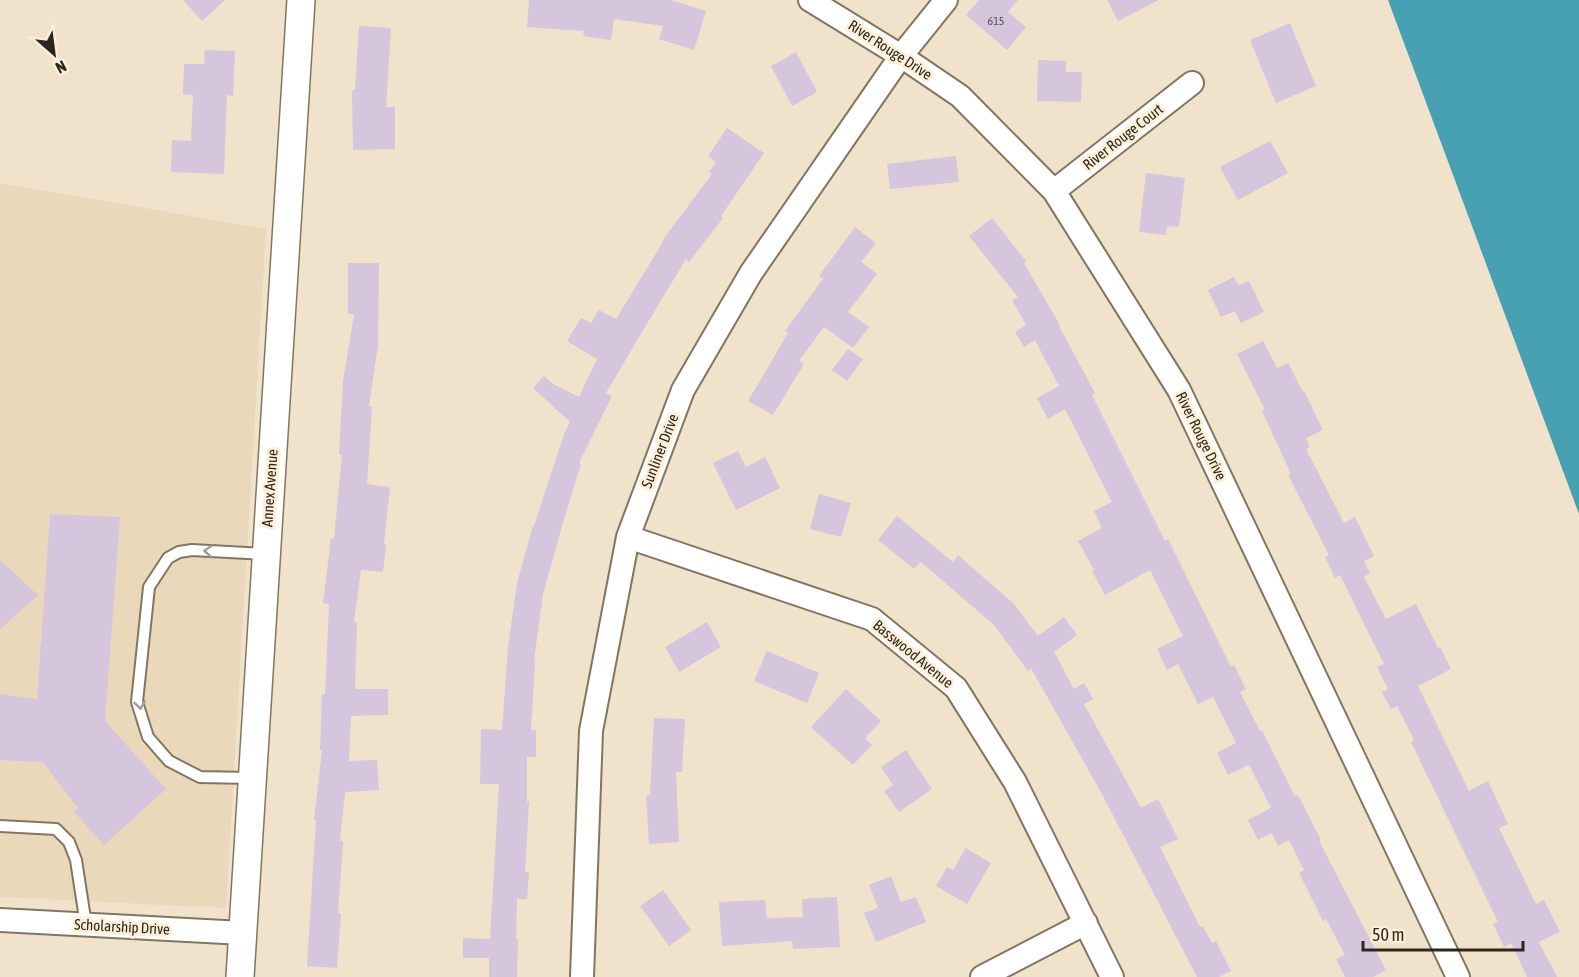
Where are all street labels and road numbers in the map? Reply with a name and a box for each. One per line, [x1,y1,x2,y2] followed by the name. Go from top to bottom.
[845,16,935,83] street label: River Rouge Drive
[1079,100,1166,173] street label: River Rouge Court
[1173,389,1230,483] street label: River Rouge Drive
[638,411,681,490] street label: Sunliner Drive
[258,448,281,528] street label: Annex Avenue
[870,616,957,691] street label: Basswood Avenue
[74,916,171,938] street label: Scholarship Drive

